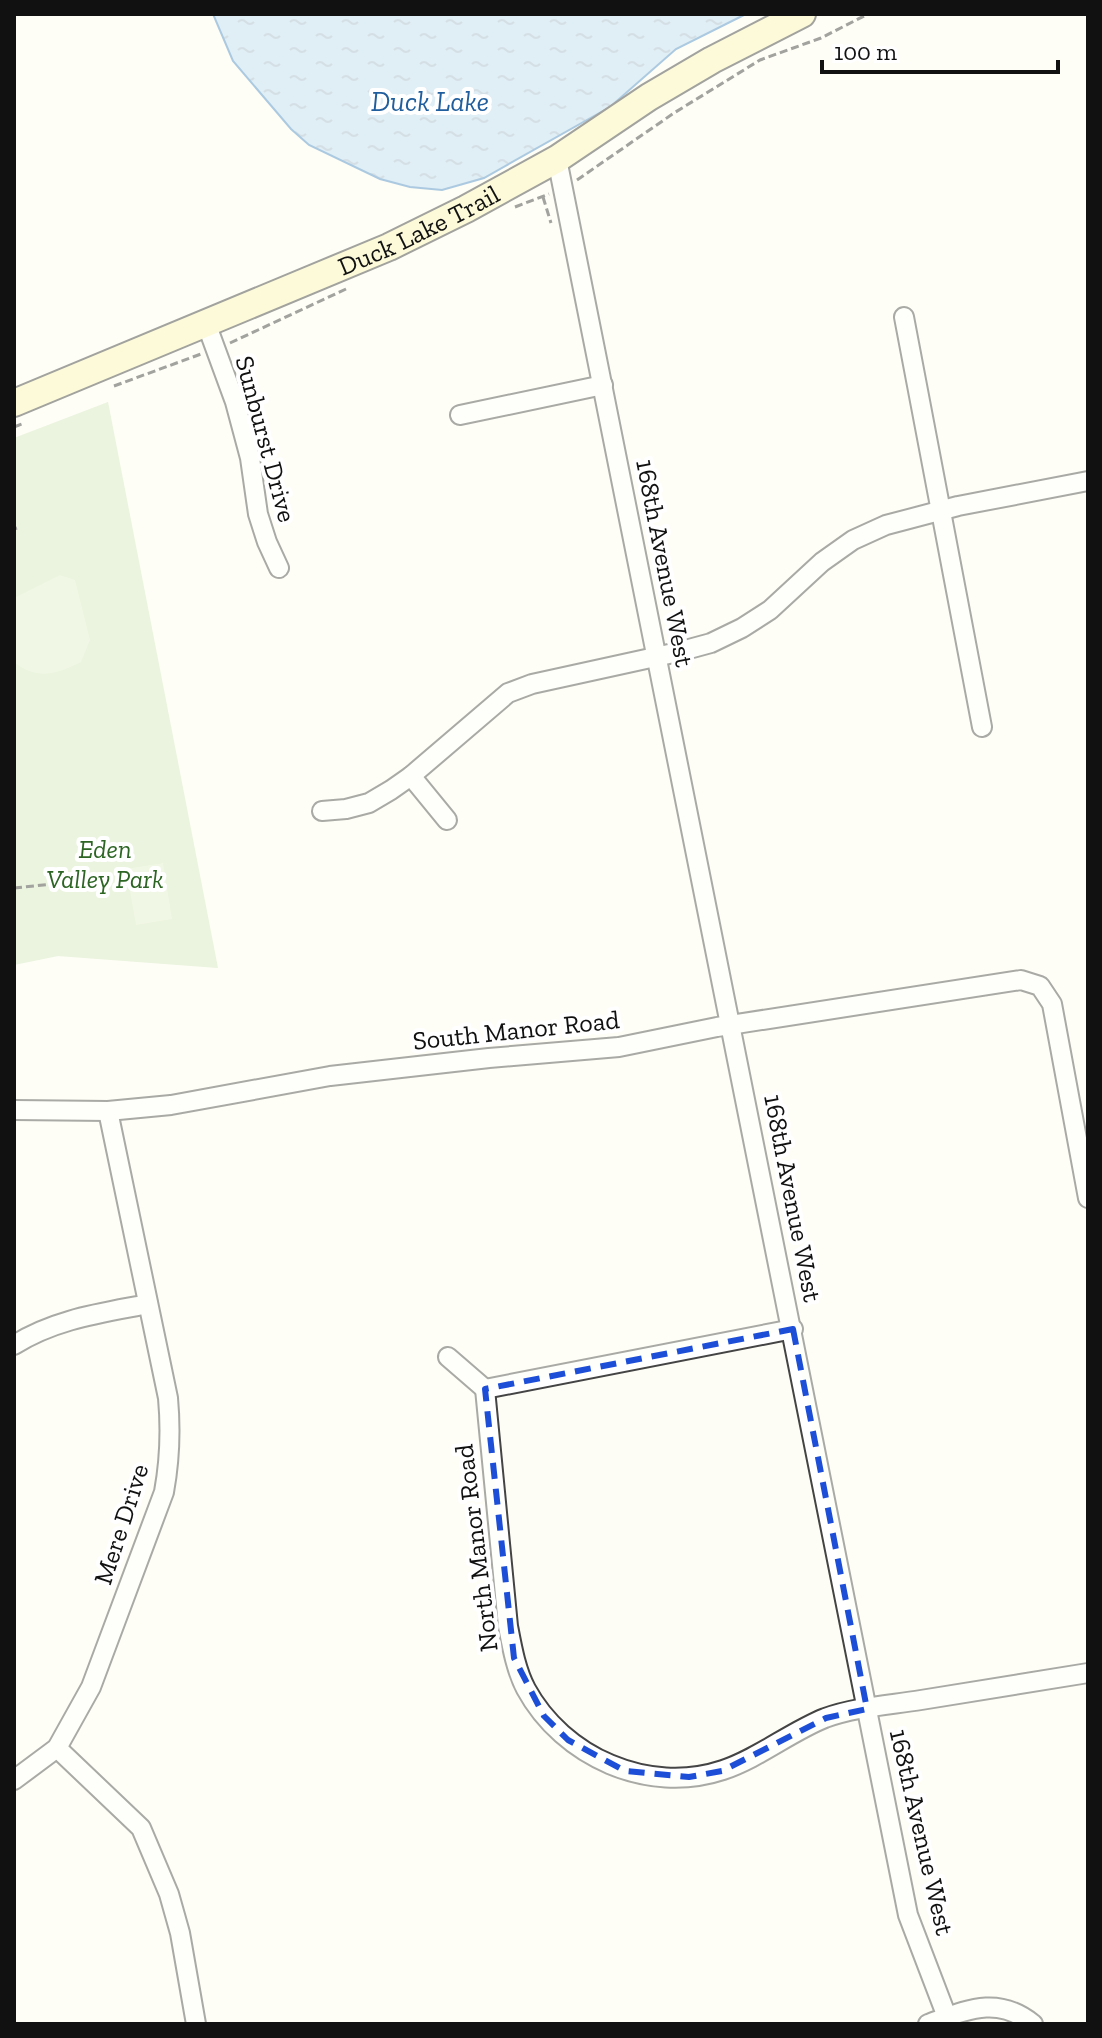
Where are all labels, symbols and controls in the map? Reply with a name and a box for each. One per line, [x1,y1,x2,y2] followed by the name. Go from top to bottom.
[822,24,1058,74] scale bar
[834,37,897,66] text: 100 m
[371,85,489,118] water label: Duck Lake
[333,178,505,282] street label: Duck Lake Trail
[228,352,304,526] street label: Sunburst Drive
[629,457,701,670] street label: 168th Avenue West
[46,833,164,895] park label: Eden Valley Park
[411,1003,621,1057] street label: South Manor Road
[757,1092,829,1305] street label: 168th Avenue West
[447,1443,505,1653] street label: North Manor Road
[86,1460,156,1588] street label: Mere Drive
[883,1726,961,1939] street label: 168th Avenue West

